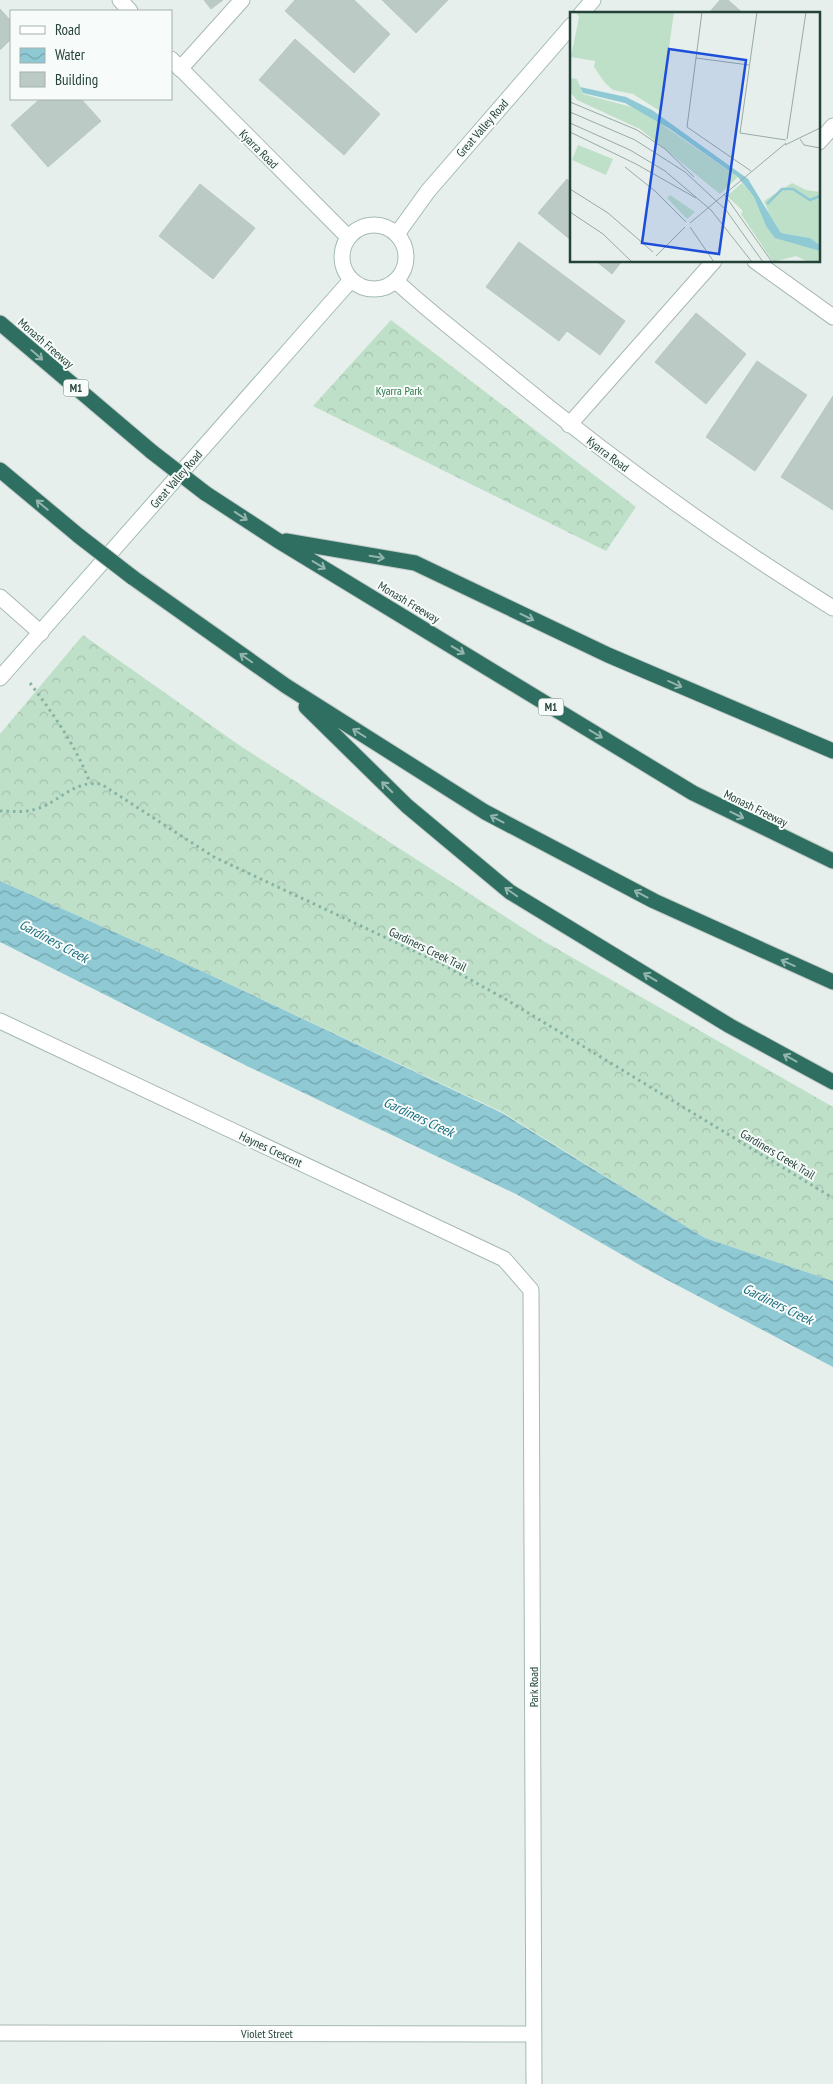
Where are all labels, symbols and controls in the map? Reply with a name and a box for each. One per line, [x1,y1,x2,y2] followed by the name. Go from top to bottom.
[10,10,172,100] legend
[570,12,820,262] inset map
[55,20,81,39] text: Road
[55,45,86,64] text: Water
[55,70,98,89] text: Building
[453,96,511,160] street label: Great Valley Road
[236,126,282,172] street label: Kyarra Road
[15,315,77,372] street label: Monash Freeway
[30,349,43,361] one-way arrow
[64,379,88,396] road number: M1
[376,383,423,398] park label: Kyarra Park
[584,433,632,475] street label: Kyarra Road
[147,447,205,511] street label: Great Valley Road
[35,499,48,510] one-way arrow
[234,512,248,522] one-way arrow
[369,552,385,562] one-way arrow
[311,561,325,571] one-way arrow
[376,578,443,626] street label: Monash Freeway
[519,612,534,622] one-way arrow
[450,645,464,655] one-way arrow
[239,653,253,663] one-way arrow
[667,680,682,690] one-way arrow
[538,699,564,716] road number: M1
[353,727,367,737] one-way arrow
[589,730,603,740] one-way arrow
[381,781,393,793] one-way arrow
[722,786,791,830] street label: Monash Freeway
[729,811,744,820] one-way arrow
[491,813,505,823] one-way arrow
[504,887,518,897] one-way arrow
[634,889,649,899] one-way arrow
[16,915,93,967] water label: Gardiners Creek
[387,924,470,974] street label: Gardiners Creek Trail
[781,957,796,967] one-way arrow
[643,971,657,981] one-way arrow
[784,1053,798,1063] one-way arrow
[381,1093,459,1142] water label: Gardiners Creek
[738,1126,818,1182] street label: Gardiners Creek Trail
[237,1128,306,1170] street label: Haynes Crescent
[740,1279,817,1329] water label: Gardiners Creek
[526,1667,541,1707] street label: Park Road
[240,2026,294,2041] street label: Violet Street

